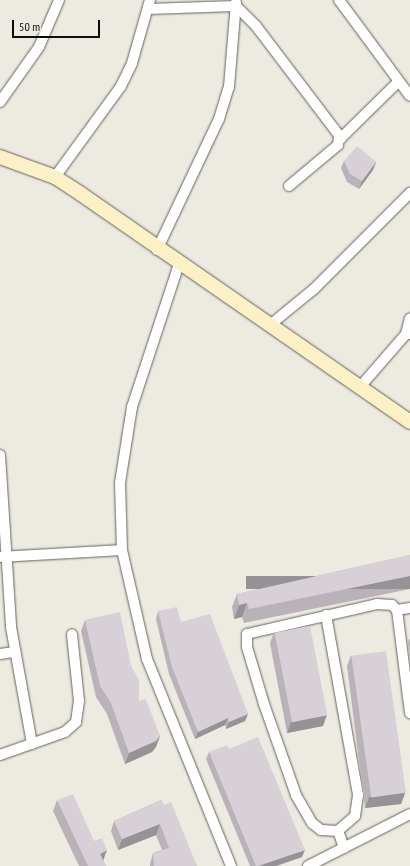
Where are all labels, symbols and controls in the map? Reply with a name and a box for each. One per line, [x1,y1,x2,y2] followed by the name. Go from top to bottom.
[14,12,102,38] scale bar
[19,19,40,34] text: 50 m

